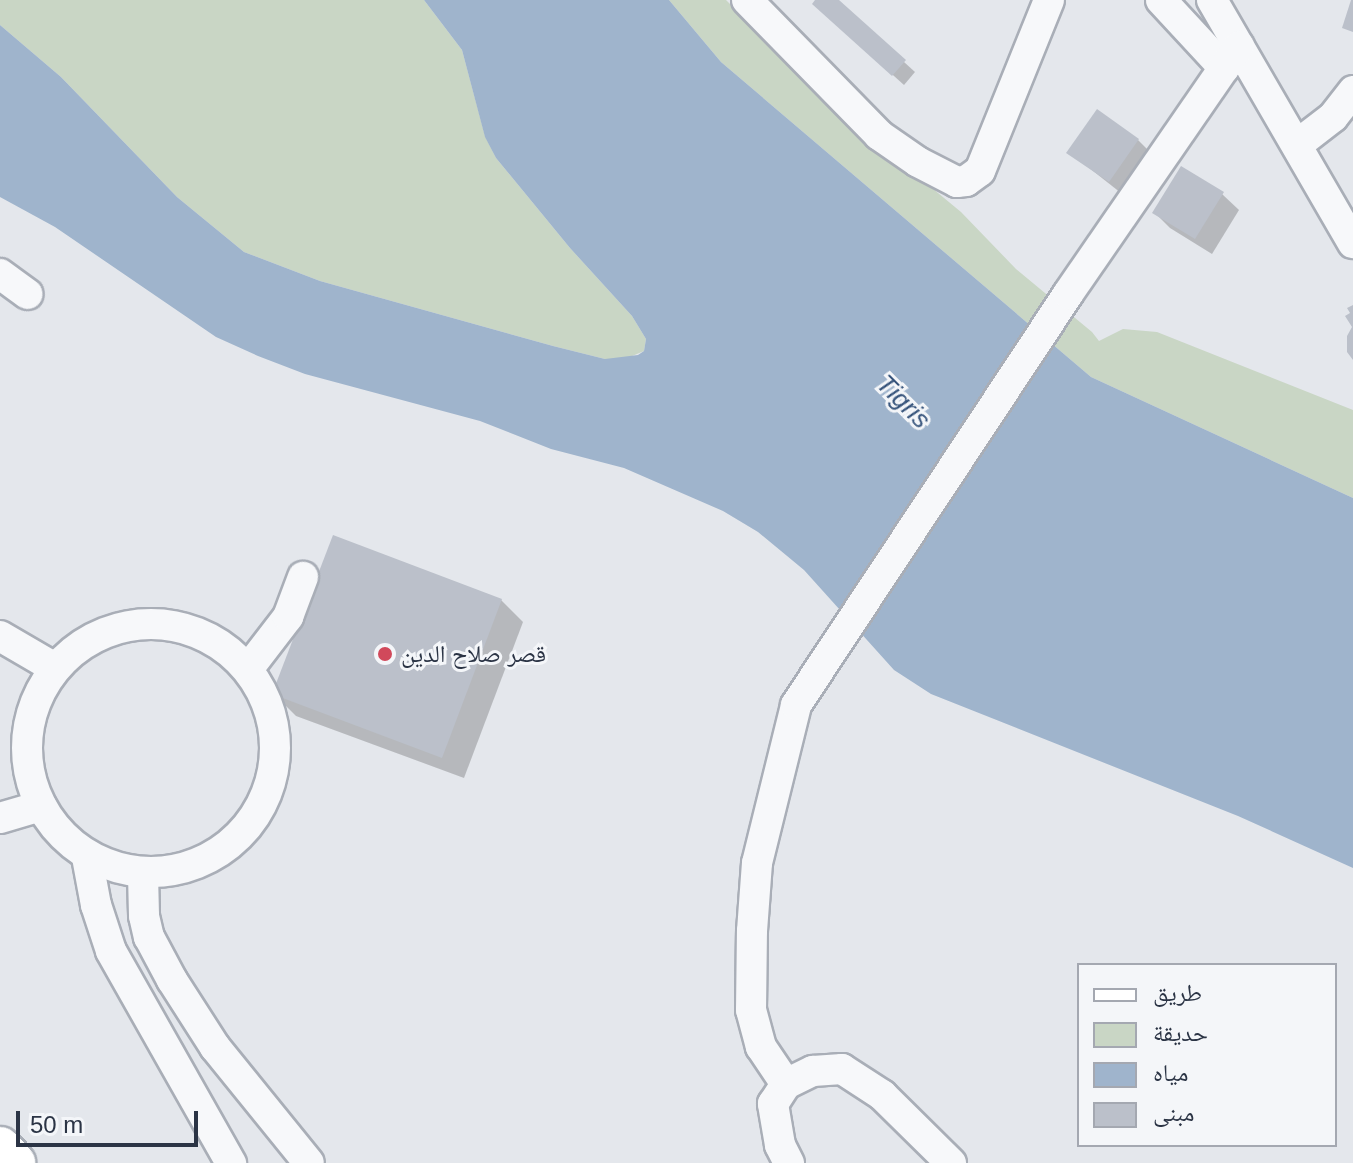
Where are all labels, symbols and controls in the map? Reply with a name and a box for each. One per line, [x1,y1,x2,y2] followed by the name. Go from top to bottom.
[870,369,936,435] water label: Tigris
[401,640,546,668] place label: قصر صلاح الدين
[376,645,394,663] marker: قصر صلاح الدين
[1077,963,1337,1147] legend
[1153,979,1202,1006] text: طريق
[1153,1019,1208,1046] text: حديقة
[1153,1059,1188,1086] text: مياه
[20,1095,202,1145] scale bar
[1153,1099,1194,1126] text: مبنى
[30,1111,83,1138] text: 50 m

